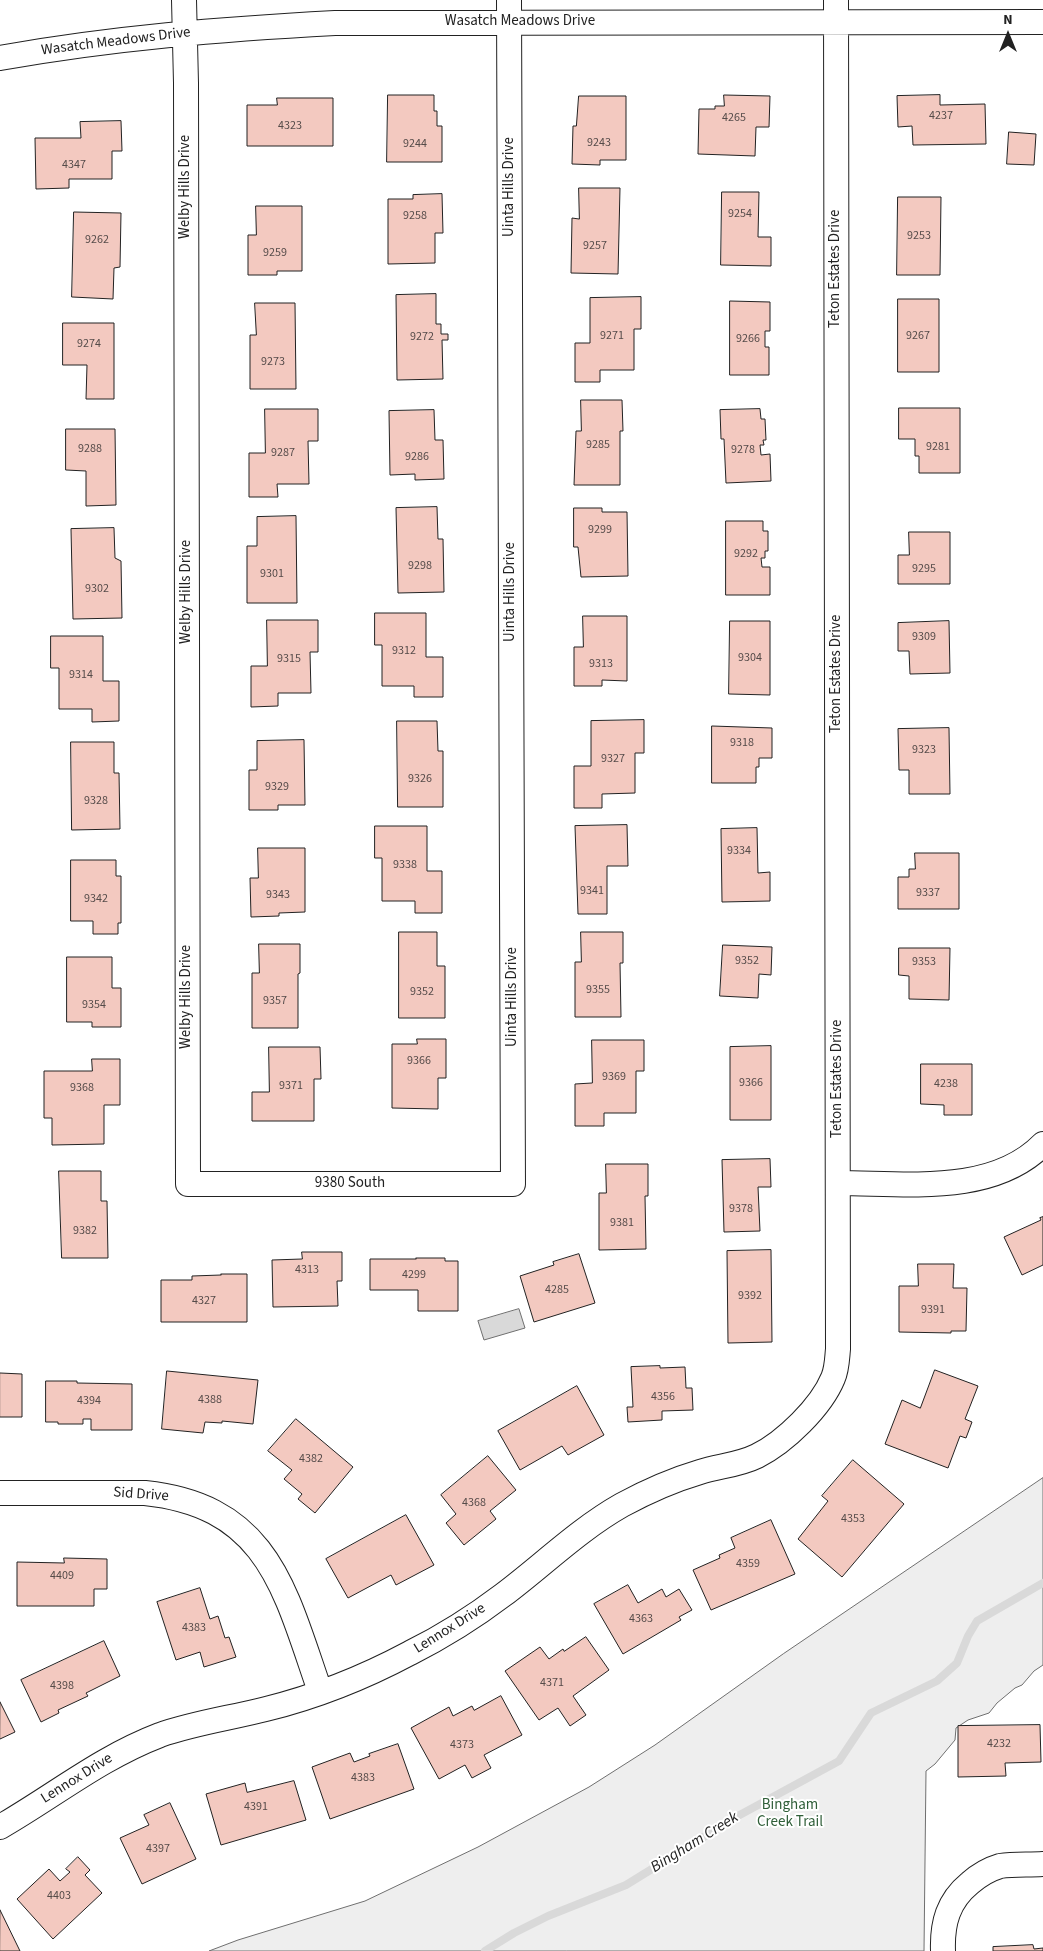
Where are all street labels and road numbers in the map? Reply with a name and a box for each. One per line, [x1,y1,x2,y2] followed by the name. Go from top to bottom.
[445,13,595,31] street label: Wasatch Meadows Drive
[40,24,192,60] street label: Wasatch Meadows Drive
[177,135,195,239] street label: Welby Hills Drive
[501,137,519,237] street label: Uinta Hills Drive
[827,210,845,328] street label: Teton Estates Drive
[178,540,196,644] street label: Welby Hills Drive
[502,542,520,642] street label: Uinta Hills Drive
[828,615,846,733] street label: Teton Estates Drive
[178,945,196,1049] street label: Welby Hills Drive
[504,947,522,1047] street label: Uinta Hills Drive
[829,1020,847,1138] street label: Teton Estates Drive
[315,1175,385,1193] street label: 9380 South
[113,1484,169,1506] street label: Sid Drive
[411,1600,489,1658] street label: Lennox Drive
[38,1750,116,1808] street label: Lennox Drive

